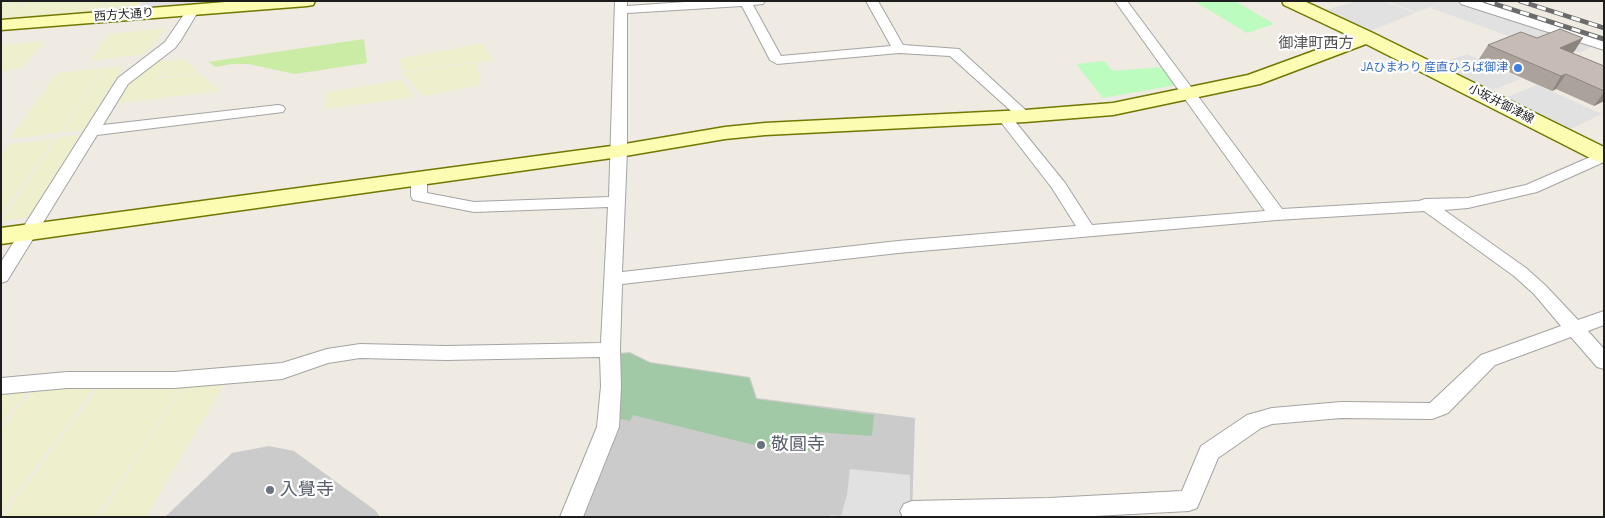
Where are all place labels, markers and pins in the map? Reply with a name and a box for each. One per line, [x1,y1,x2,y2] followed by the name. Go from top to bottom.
[1361,61,1508,75] place label: JAひまわり 産直ひろば御津
[1512,62,1524,74] marker: JAひまわり 産直ひろば御津
[771,434,825,456] place label: 敬圓寺
[755,439,767,451] marker: 敬圓寺
[280,479,334,501] place label: 入覺寺
[264,484,276,496] marker: 入覺寺

